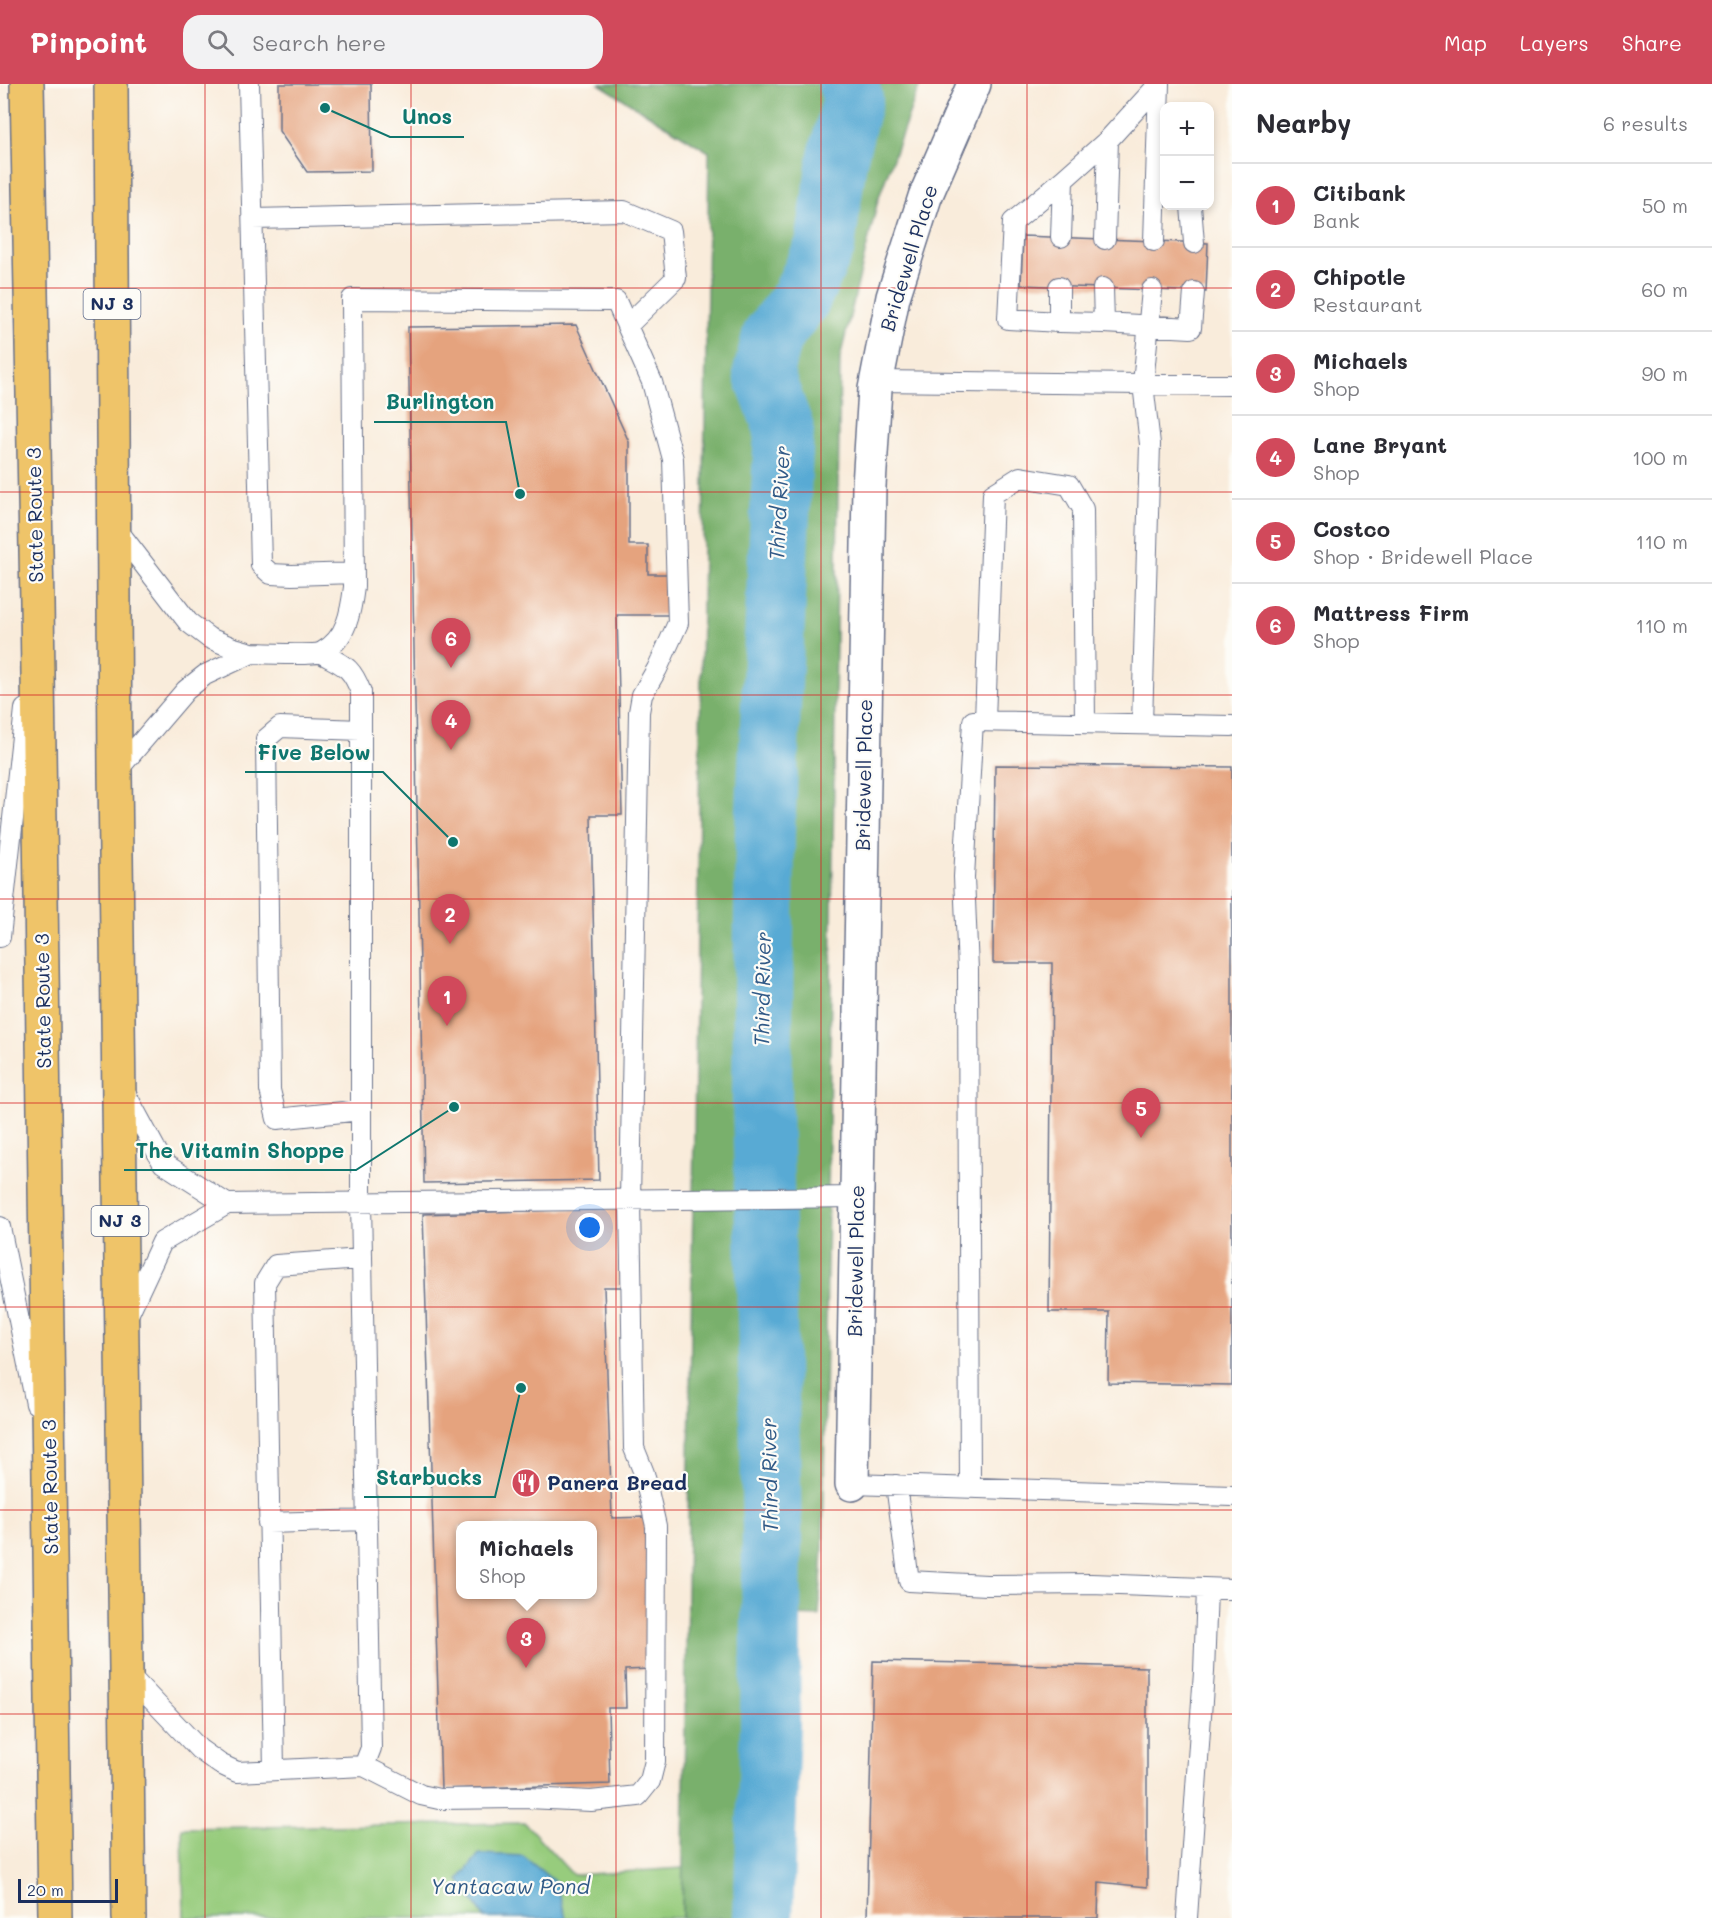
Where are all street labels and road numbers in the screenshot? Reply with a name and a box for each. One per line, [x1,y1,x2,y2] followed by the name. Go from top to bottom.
[873,181,943,334] street label: Bridewell Place
[84,289,140,319] road number: NJ 3
[20,447,48,583] street label: State Route 3
[849,699,877,851] street label: Bridewell Place
[28,933,56,1069] street label: State Route 3
[841,1185,869,1337] street label: Bridewell Place
[92,1206,148,1236] road number: NJ 3
[35,1419,63,1555] street label: State Route 3

